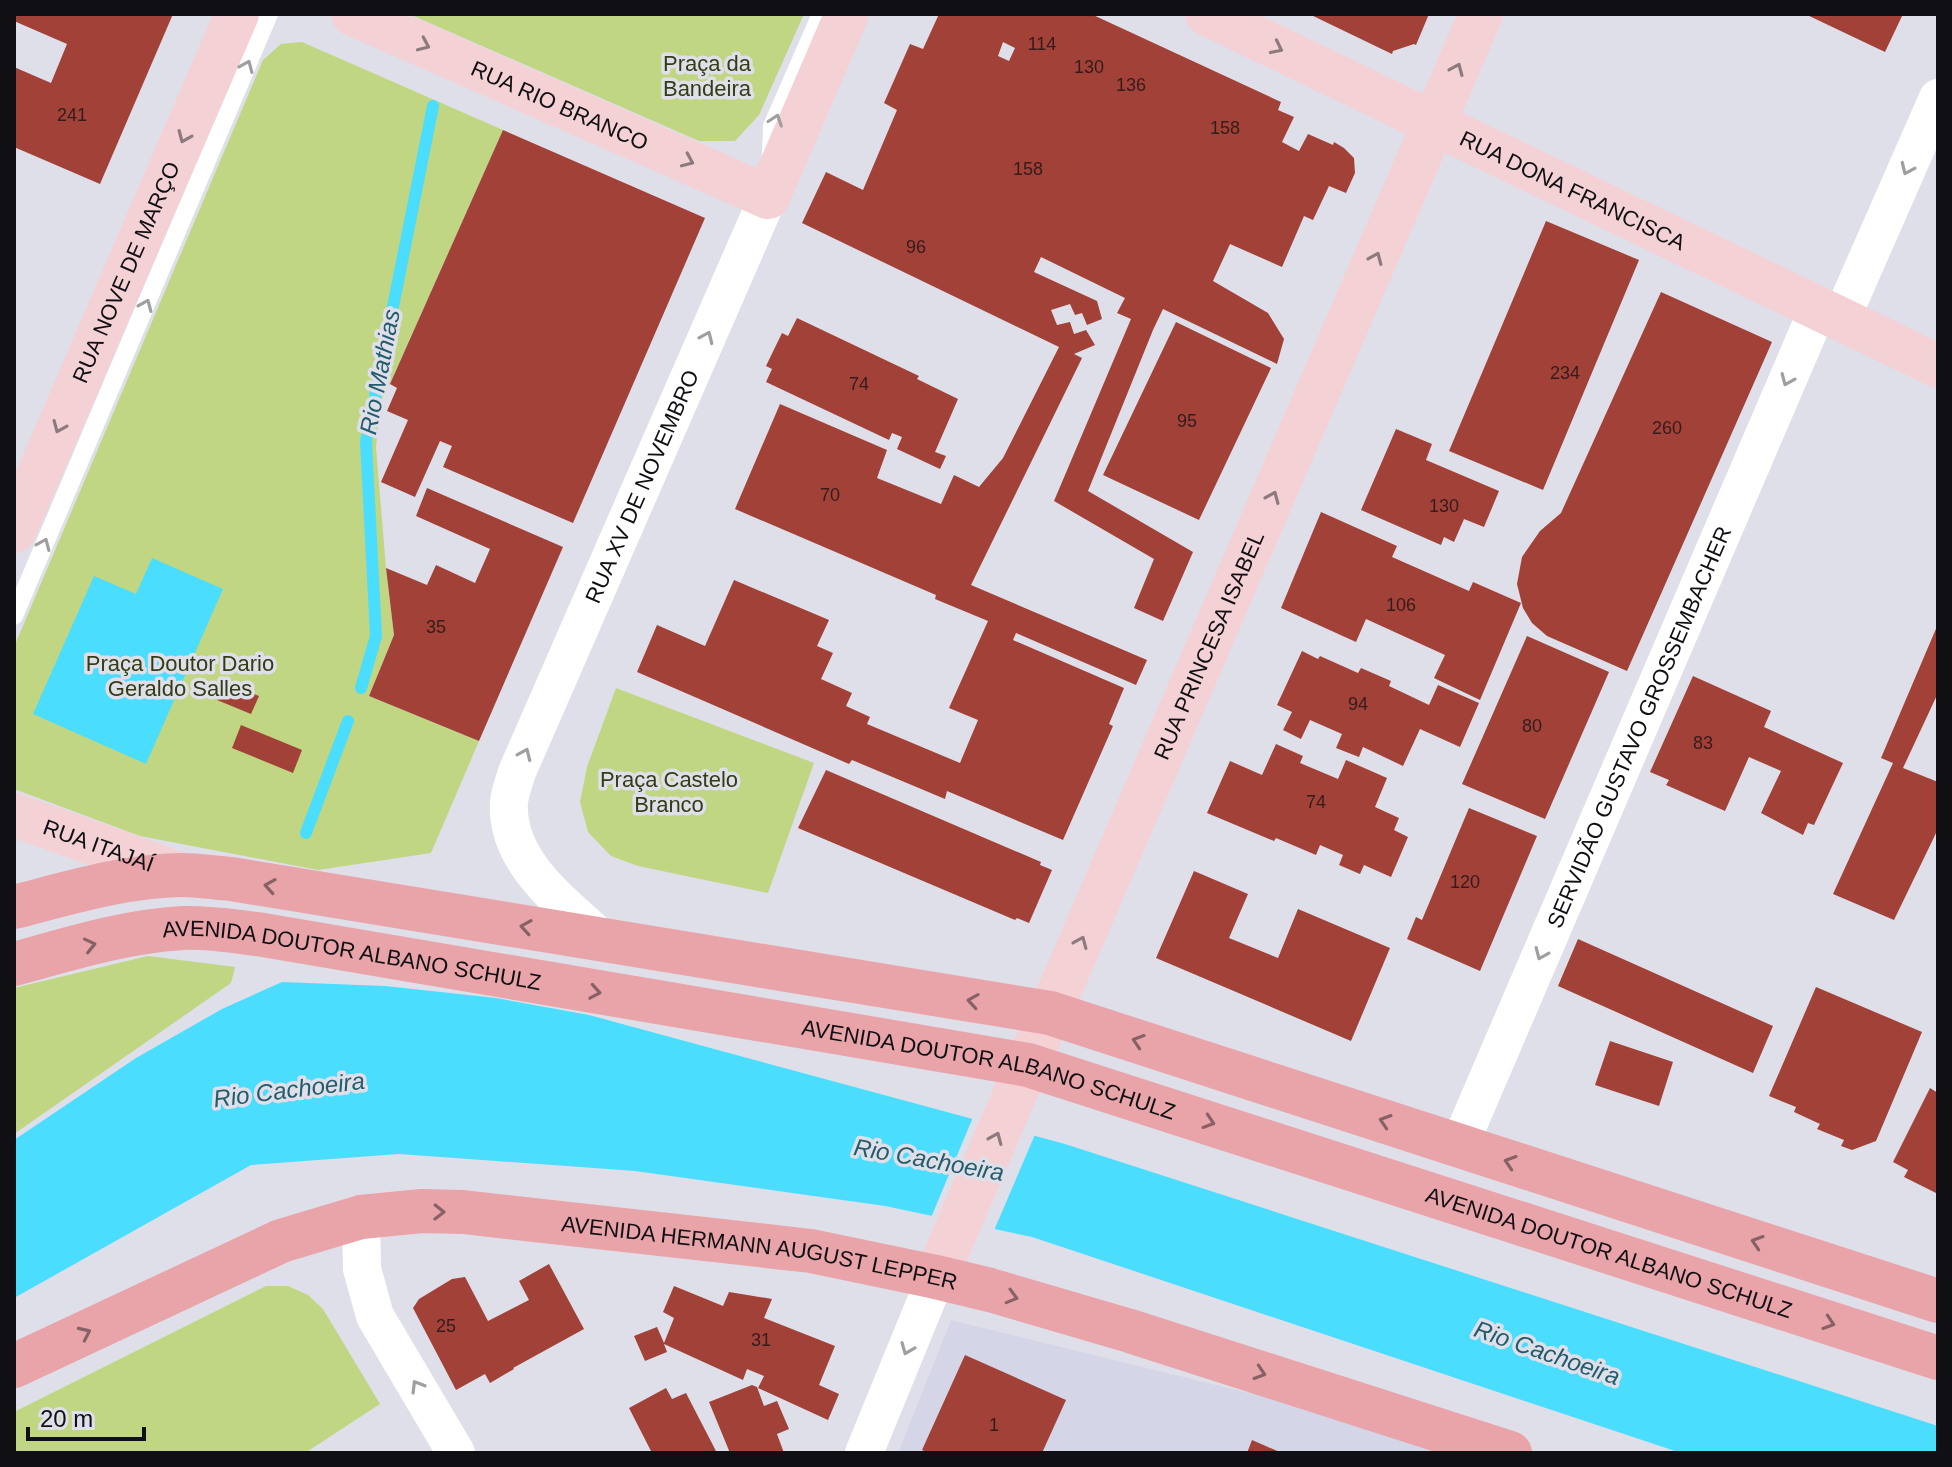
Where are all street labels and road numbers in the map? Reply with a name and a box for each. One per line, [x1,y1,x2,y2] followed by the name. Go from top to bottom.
[467,56,652,156] street label: RUA RIO BRANCO
[1456,126,1690,256] street label: RUA DONA FRANCISCA
[67,158,185,387] street label: RUA NOVE DE MARÇO
[580,366,704,607] street label: RUA XV DE NOVEMBRO
[1542,523,1736,932] street label: SERVIDÃO GUSTAVO GROSSEMBACHER
[1149,528,1269,763] street label: RUA PRINCESA ISABEL
[40,814,158,877] street label: RUA ITAJAÍ
[161,916,543,995] street label: AVENIDA DOUTOR ALBANO SCHULZ
[800,1015,1178,1125] street label: AVENIDA DOUTOR ALBANO SCHULZ
[1423,1182,1795,1323] street label: AVENIDA DOUTOR ALBANO SCHULZ
[560,1211,960,1295] street label: AVENIDA HERMANN AUGUST LEPPER

